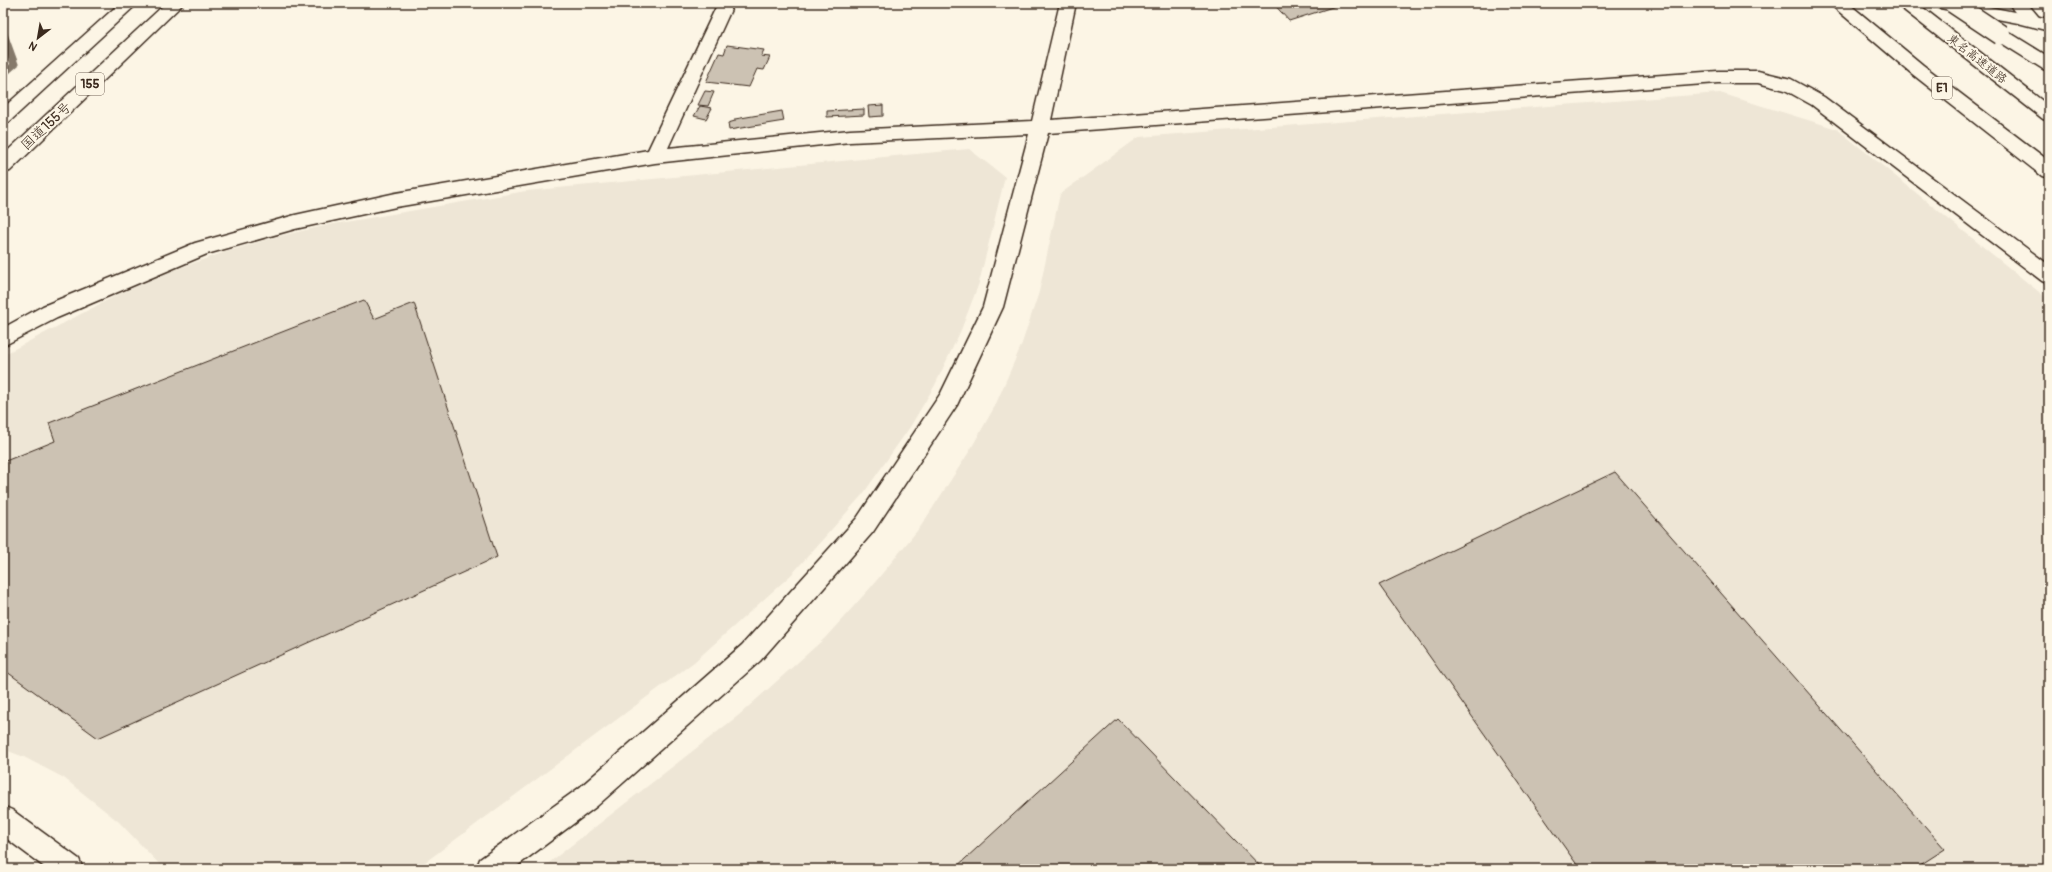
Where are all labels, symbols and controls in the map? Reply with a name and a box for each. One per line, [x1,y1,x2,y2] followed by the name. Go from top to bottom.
[18,18,58,58] north arrow
[1944,31,2010,87] street label: 東名高速道路
[26,38,40,54] text: N
[76,73,104,95] road number: 155
[1932,77,1952,99] road number: E1
[17,98,75,154] street label: 国道155号

